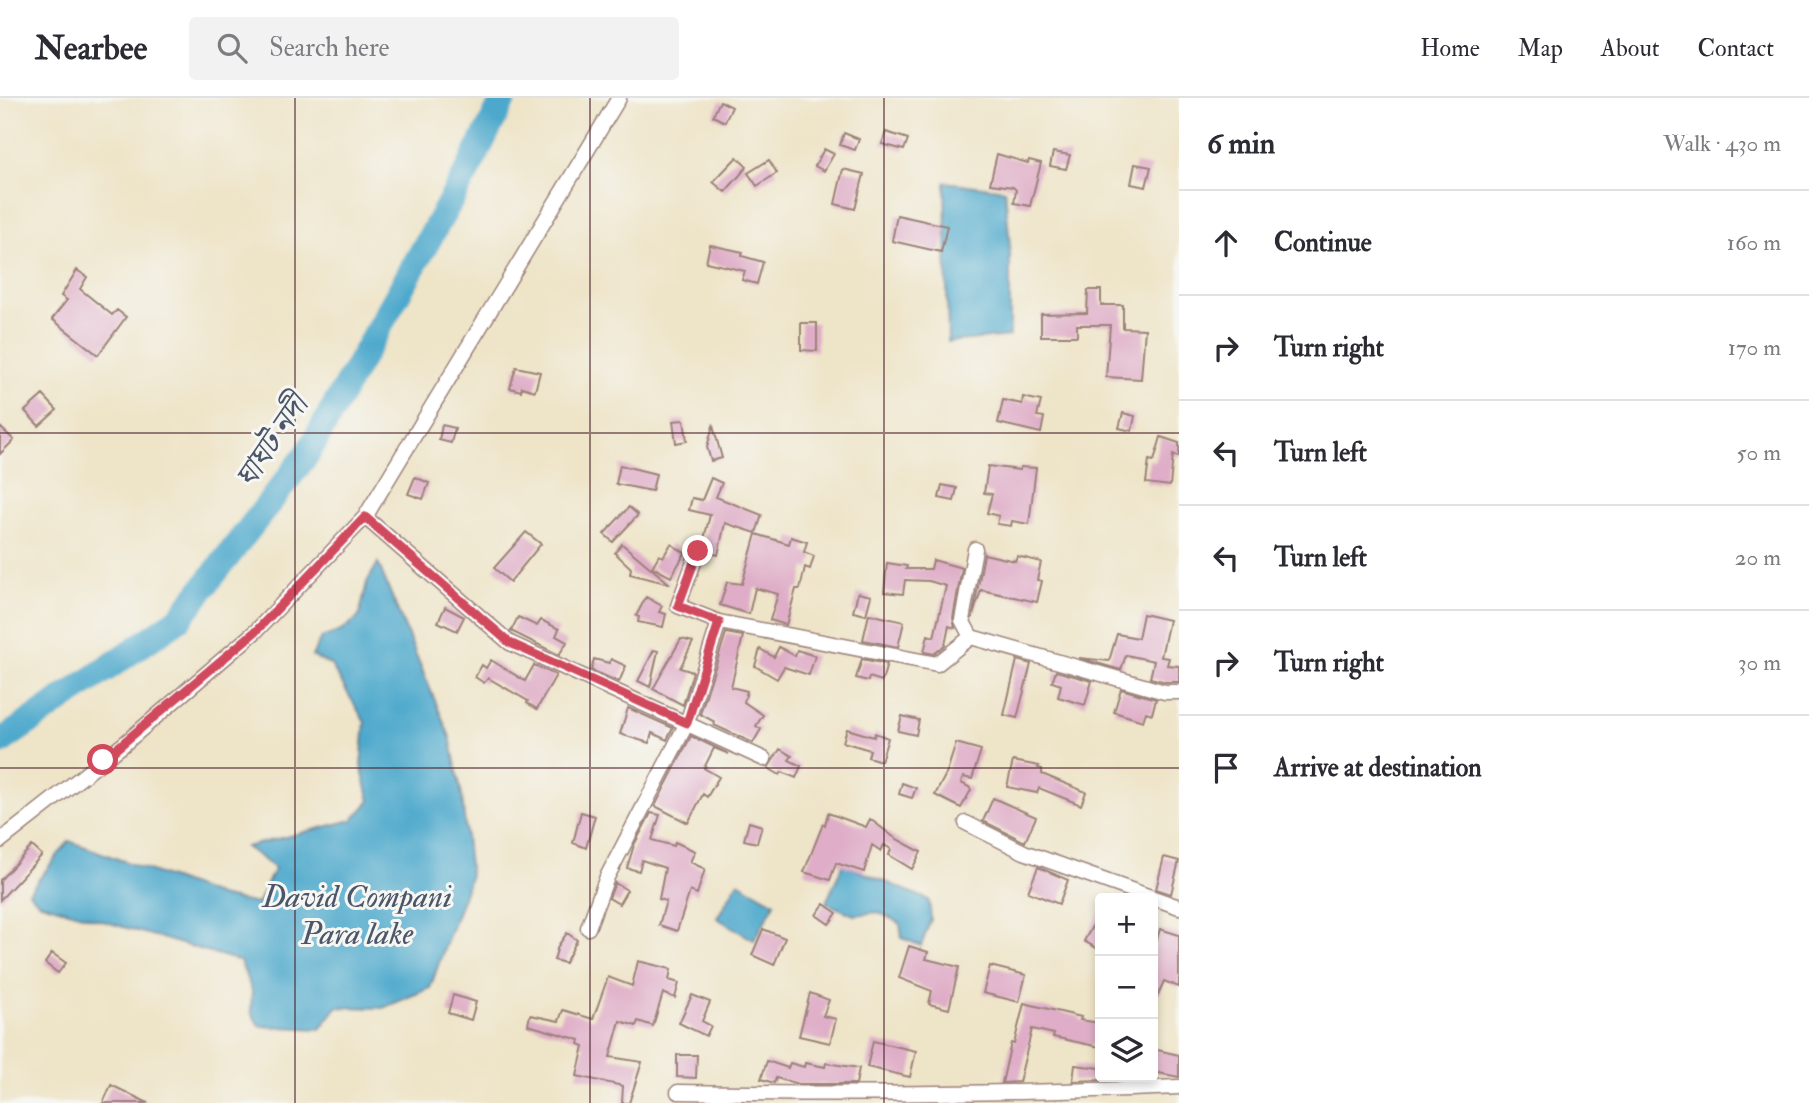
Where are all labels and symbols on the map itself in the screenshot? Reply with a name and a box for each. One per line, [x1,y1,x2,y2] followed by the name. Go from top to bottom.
[227,385,319,495] water label: ঘাঘট নদী
[682,535,713,566] route end
[87,744,118,775] route start
[261,877,452,954] water label: David Compani Para lake

